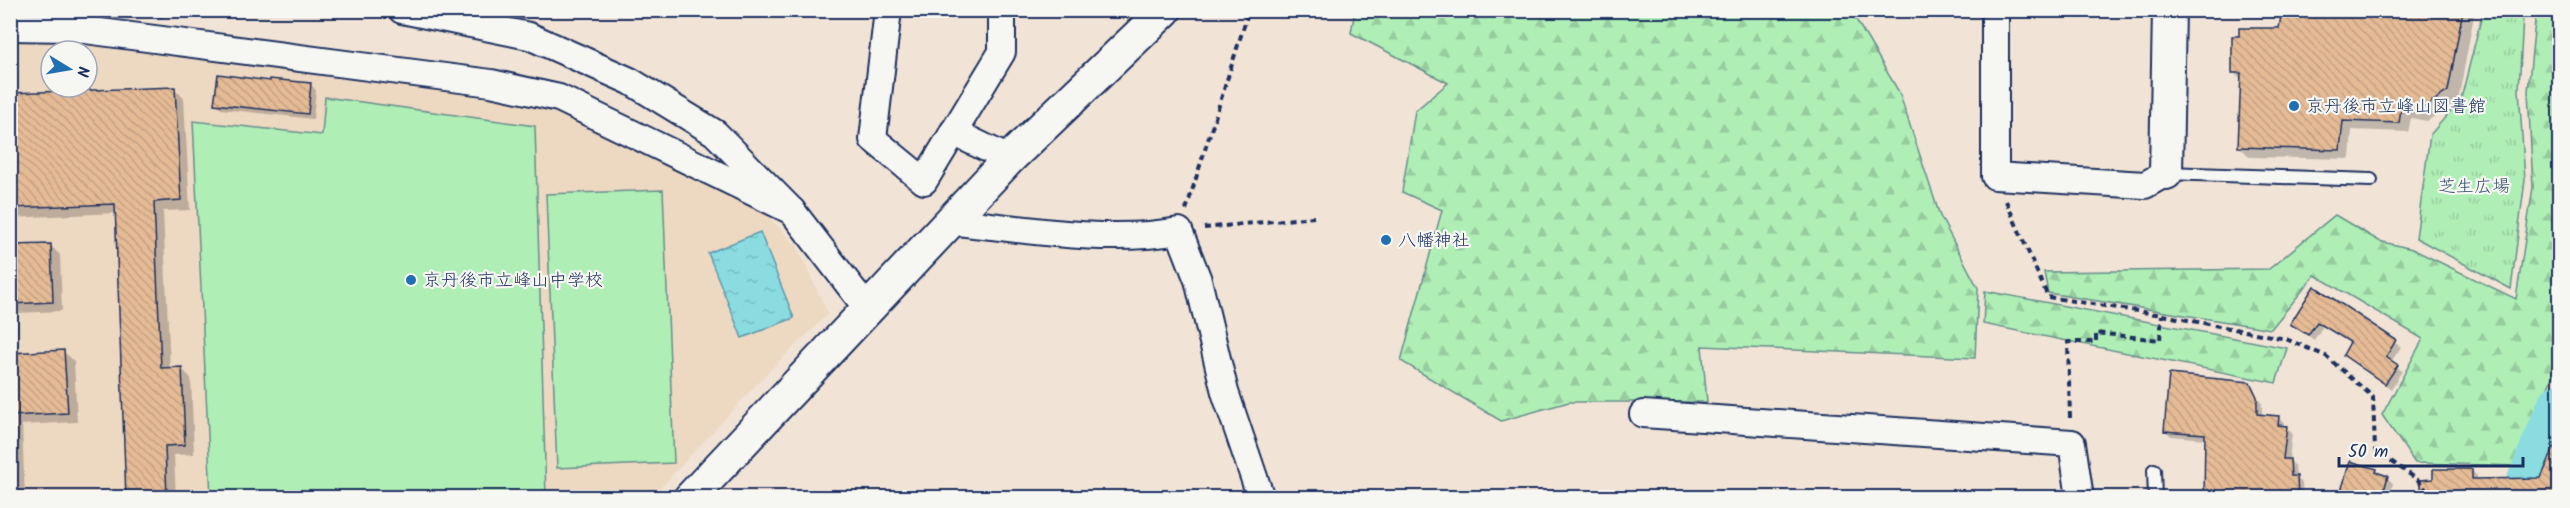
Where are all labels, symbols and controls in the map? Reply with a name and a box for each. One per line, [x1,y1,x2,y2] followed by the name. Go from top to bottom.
[39,39,99,99] north arrow
[69,64,95,79] text: N
[2306,93,2486,122] place label: 京丹後市立峰山図書館
[2287,99,2301,113] marker: 京丹後市立峰山図書館
[2438,173,2510,202] park label: 芝生広場
[1398,227,1470,256] place label: 八幡神社
[1379,233,1393,247] marker: 八幡神社
[423,267,603,296] place label: 京丹後市立峰山中学校
[404,273,418,287] marker: 京丹後市立峰山中学校
[2339,430,2524,468] scale bar
[2348,438,2388,467] text: 50 m

